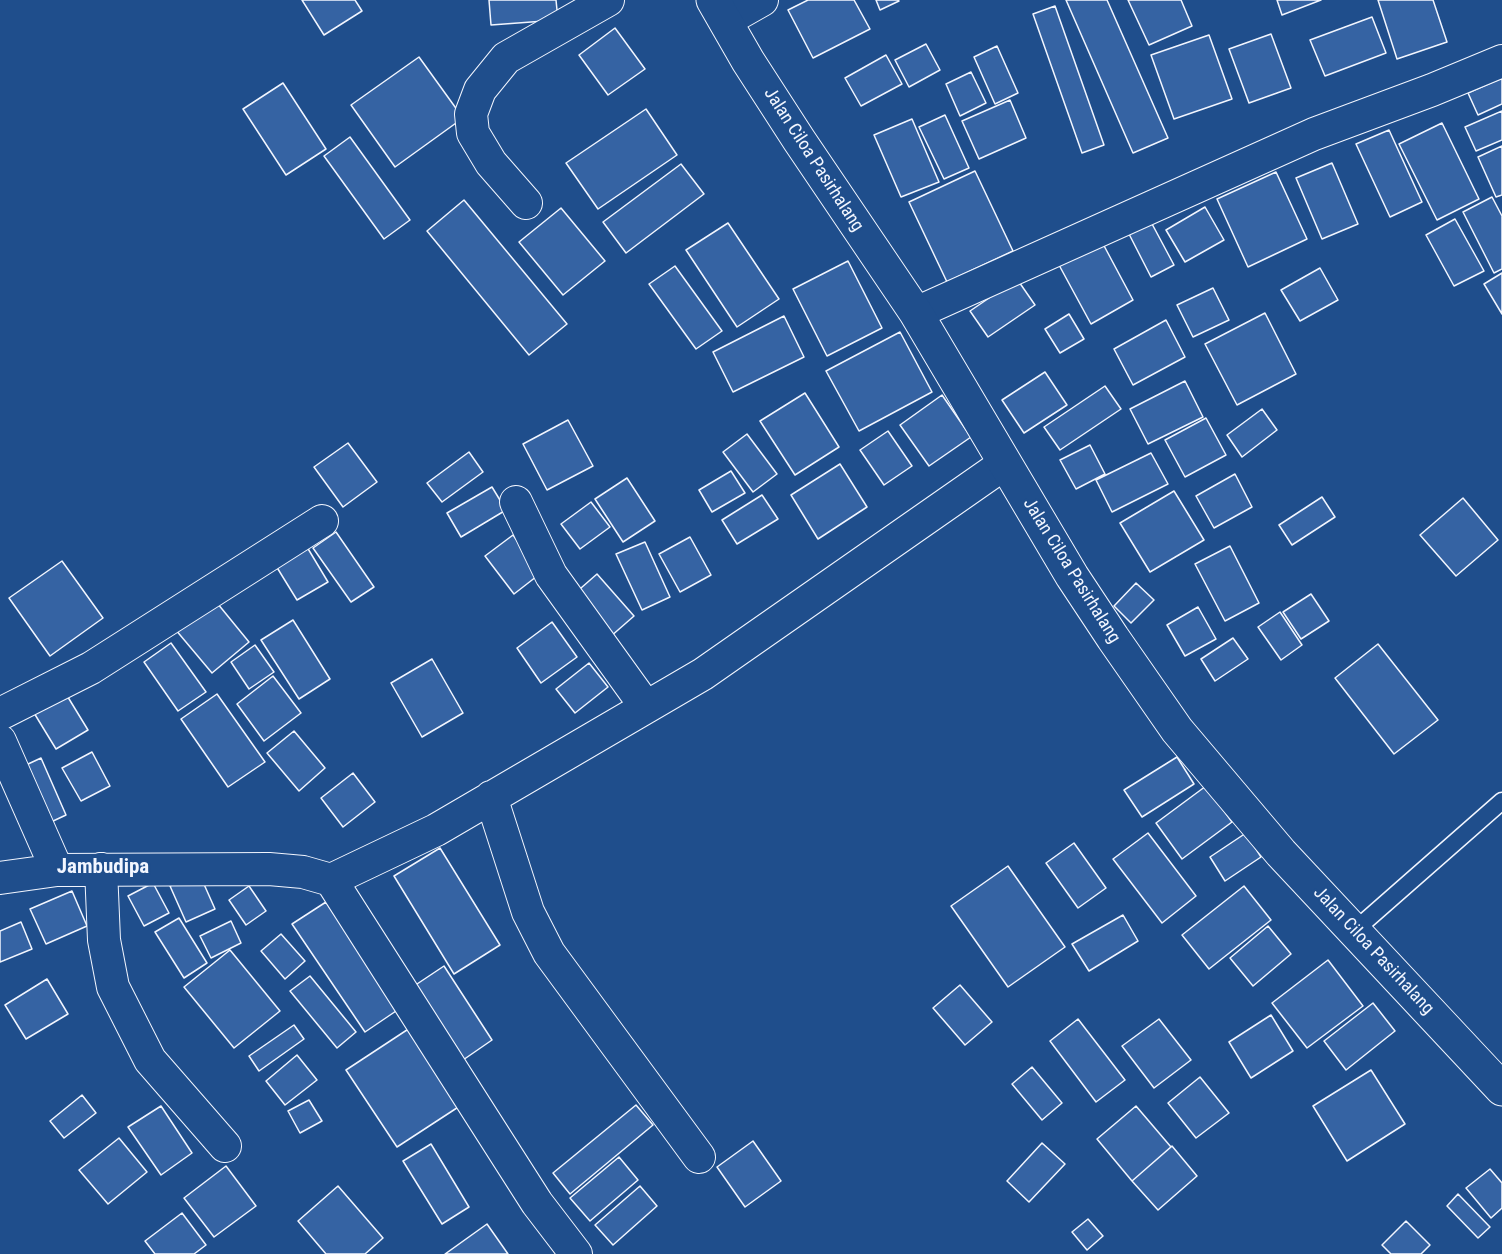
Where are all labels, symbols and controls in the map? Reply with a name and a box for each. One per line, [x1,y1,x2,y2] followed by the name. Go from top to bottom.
[758,84,868,236] street label: Jalan Ciloa Pasirhalang
[1018,494,1124,648] street label: Jalan Ciloa Pasirhalang
[57,855,149,881] district label: Jambudipa
[1308,883,1438,1019] street label: Jalan Ciloa Pasirhalang

